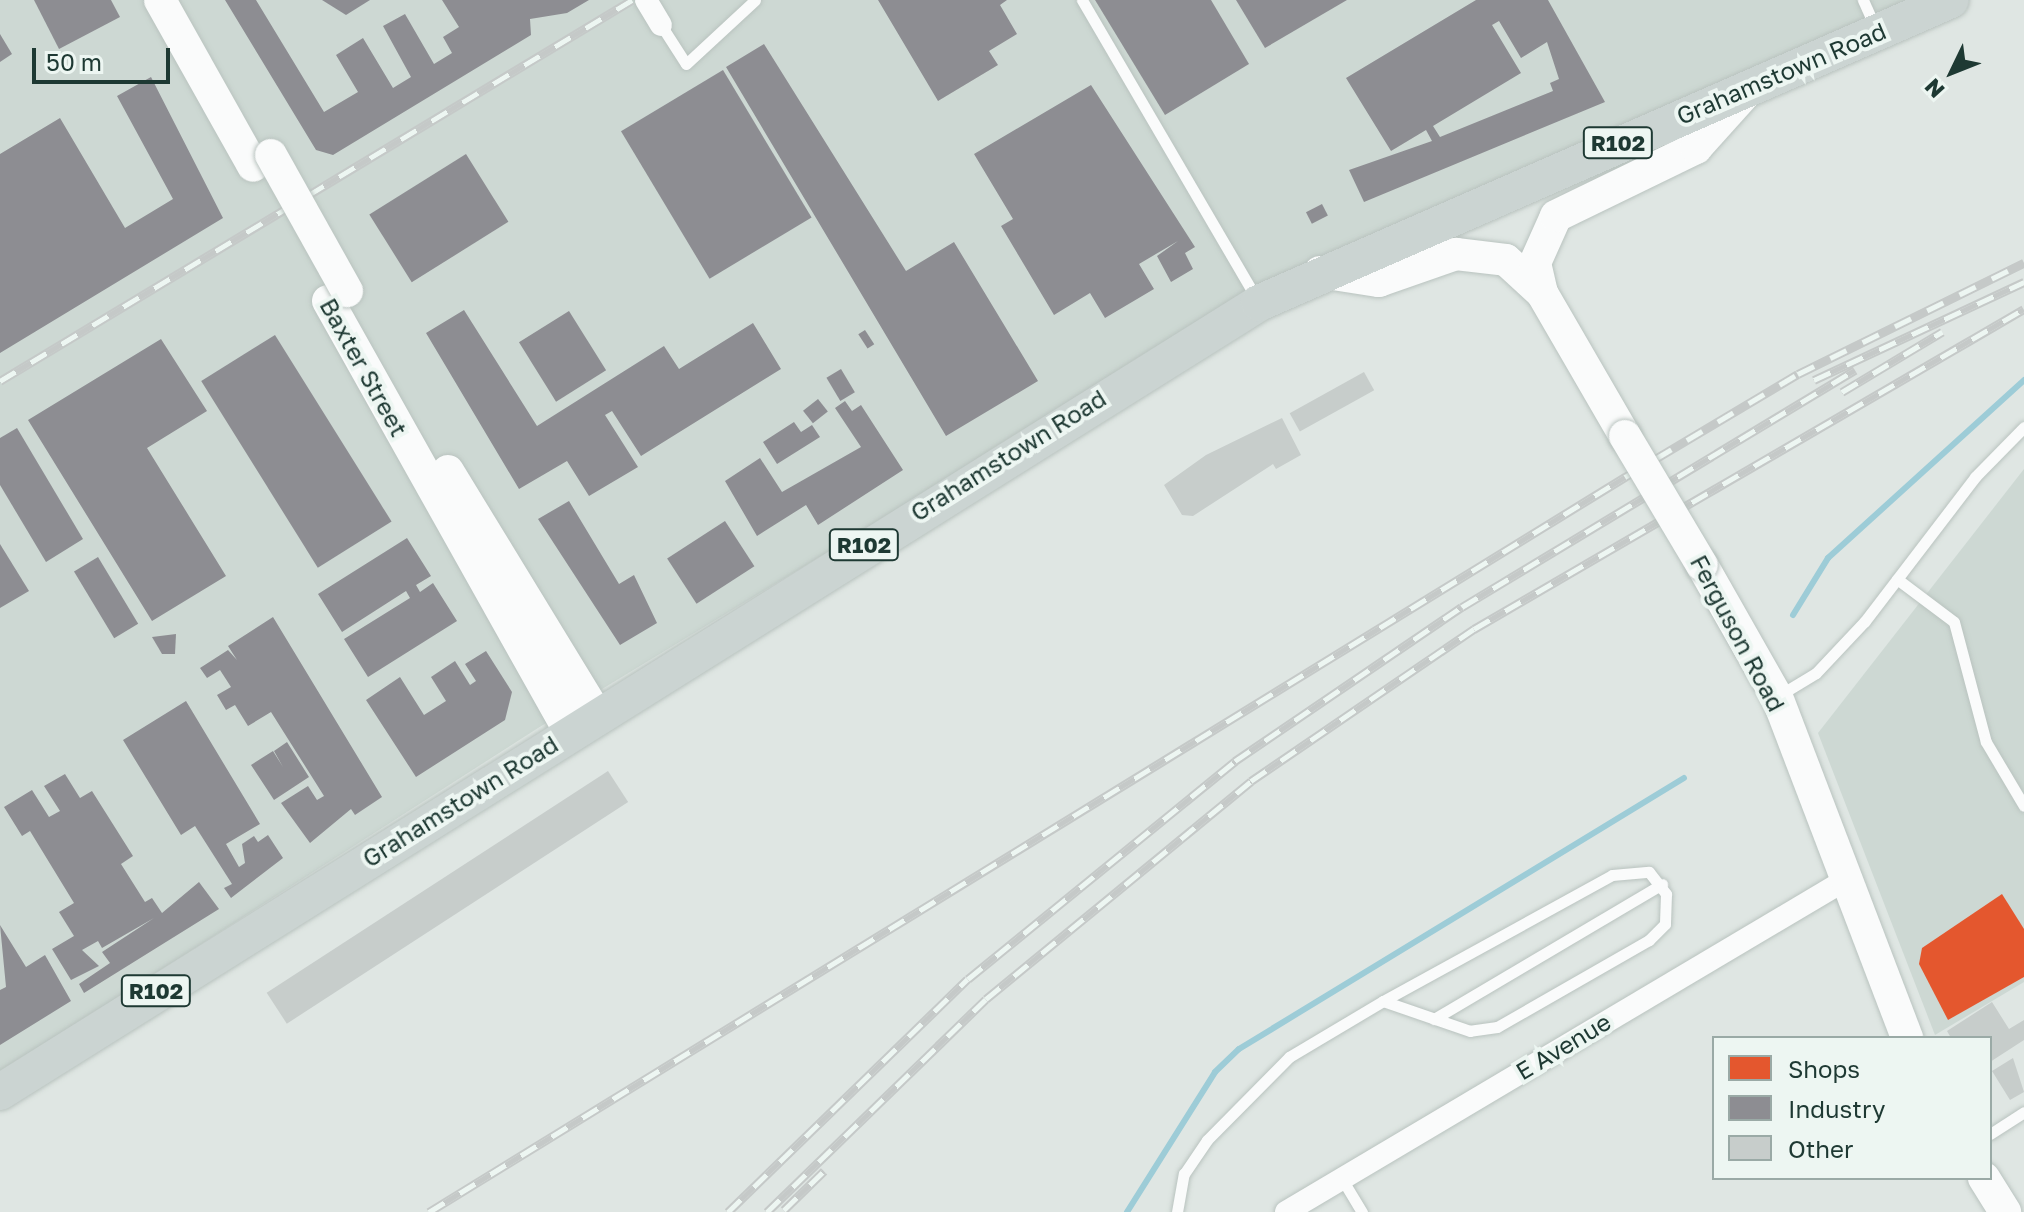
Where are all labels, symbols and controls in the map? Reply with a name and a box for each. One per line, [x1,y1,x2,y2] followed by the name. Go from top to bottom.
[1672,16,1890,130] street label: Grahamstown Road
[36,32,174,82] scale bar
[1912,32,1992,112] north arrow
[46,47,102,76] text: 50 m
[1919,73,1950,104] text: N
[1582,125,1654,161] road number: R102
[314,293,414,441] street label: Baxter Street
[905,383,1111,527] street label: Grahamstown Road
[828,527,900,563] road number: R102
[1685,550,1791,716] street label: Ferguson Road
[357,729,563,873] street label: Grahamstown Road
[120,973,192,1009] road number: R102
[1510,1007,1616,1085] street label: E Avenue
[1712,1036,1992,1180] legend
[1788,1054,1860,1083] text: Shops
[1788,1094,1885,1123] text: Industry
[1788,1134,1853,1163] text: Other

